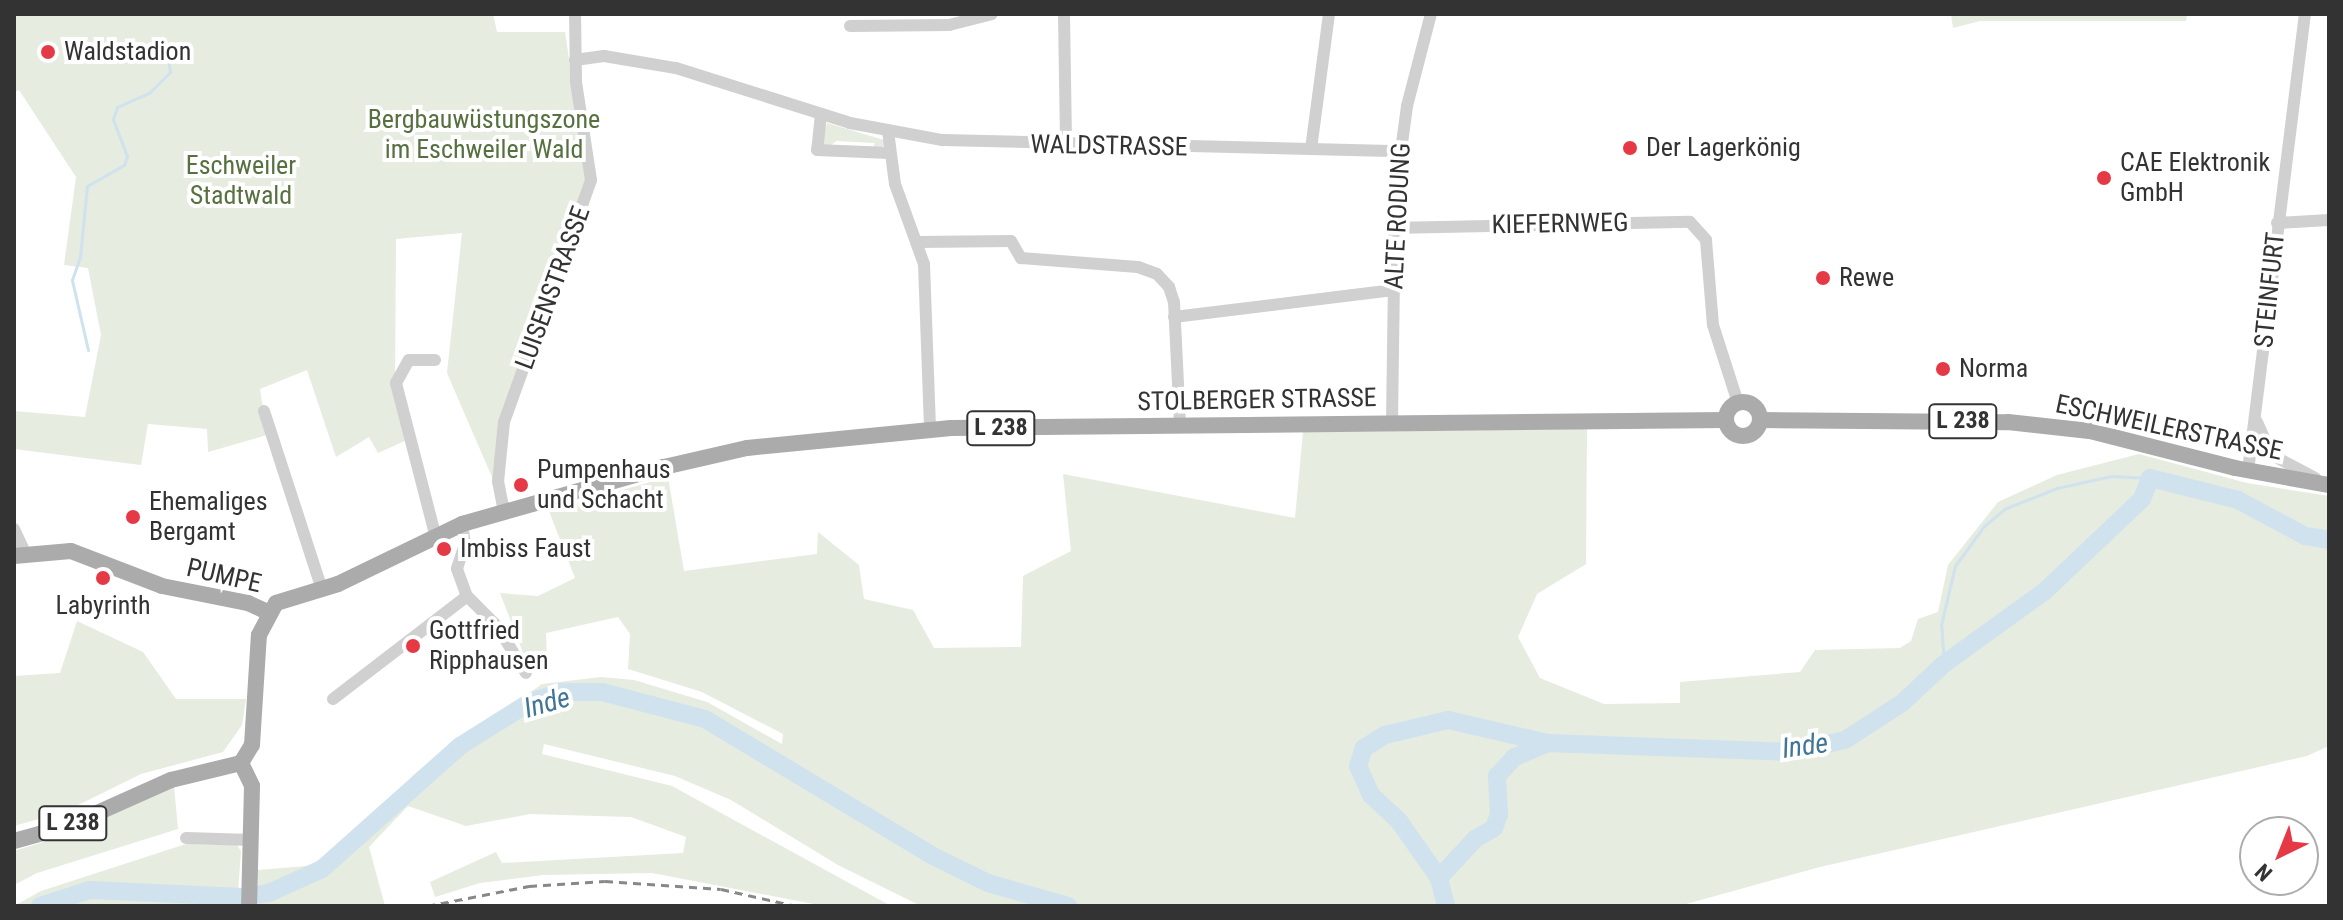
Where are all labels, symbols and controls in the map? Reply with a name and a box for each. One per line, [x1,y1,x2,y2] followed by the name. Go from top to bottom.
[64,36,191,68] place label: Waldstadion
[39,43,57,61] marker: Waldstadion
[368,104,600,166] park label: Bergbauwüstungszone im Eschweiler Wald
[1030,129,1188,163] street label: WALDSTRASSE
[1646,132,1801,164] place label: Der Lagerkönig
[1621,139,1639,157] marker: Der Lagerkönig
[1379,142,1417,290] street label: ALTE RODUNG
[2120,147,2270,208] place label: CAE Elektronik GmbH
[186,150,296,212] park label: Eschweiler Stadtwald
[2095,169,2113,187] marker: CAE Elektronik GmbH
[509,202,597,374] street label: LUISENSTRASSE
[1491,207,1629,241] street label: KIEFERNWEG
[2248,231,2292,349] street label: STEINFURT
[1839,262,1894,294] place label: Rewe
[1814,269,1832,287] marker: Rewe
[1959,353,2028,385] place label: Norma
[1934,360,1952,378] marker: Norma
[1137,382,1377,418] street label: STOLBERGER STRASSE
[2053,389,2285,467] street label: ESCHWEILERSTRASSE
[1927,401,1999,441] road number: L 238
[965,408,1037,448] road number: L 238
[537,454,671,516] place label: Pumpenhaus und Schacht
[512,476,530,494] marker: Pumpenhaus und Schacht
[149,486,267,548] place label: Ehemaliges Bergamt
[124,508,142,526] marker: Ehemaliges Bergamt
[460,533,591,565] place label: Imbiss Faust
[435,540,453,558] marker: Imbiss Faust
[183,552,265,600] street label: PUMPE
[94,569,112,587] marker: Labyrinth
[55,590,151,622] place label: Labyrinth
[429,615,549,676] place label: Gottfried Ripphausen
[404,637,422,655] marker: Gottfried Ripphausen
[520,680,574,726] water label: Inde
[1780,726,1830,766] water label: Inde
[37,803,109,843] road number: L 238
[2239,816,2319,896] north arrow
[2250,859,2277,886] text: N

